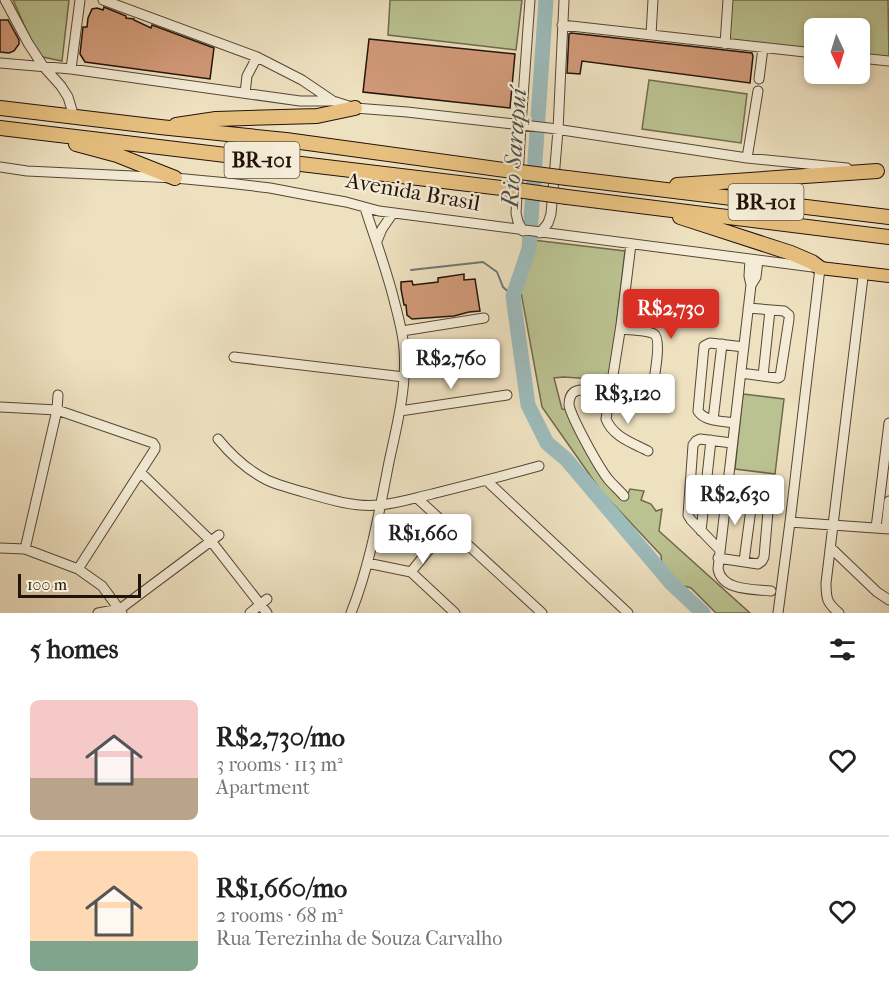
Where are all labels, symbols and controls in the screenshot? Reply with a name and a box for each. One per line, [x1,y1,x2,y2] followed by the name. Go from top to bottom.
[804,18,870,84] north arrow
[804,18,870,84] map controls
[496,83,532,211] water label: Rio Sarapuí
[224,142,300,178] road number: BR-101
[343,167,482,217] street label: Avenida Brasil
[728,184,804,220] road number: BR-101
[616,289,726,340] pin: R$2,730
[637,297,705,320] text: R$2,730
[396,339,506,390] pin: R$2,760
[416,347,486,370] text: R$2,760
[573,374,683,425] pin: R$3,120
[595,382,661,405] text: R$3,120
[680,475,790,526] pin: R$2,630
[700,483,770,506] text: R$2,630
[368,514,478,565] pin: R$1,660
[388,522,458,545] text: R$1,660
[18,571,141,598] scale bar
[27,575,67,594] text: 100 m
[826,633,859,666] icon: filters
[30,634,118,665] text: 5 homes
[216,722,345,753] text: R$2,730/mo
[78,724,150,796] icon: home
[826,744,859,777] icon: heart
[216,753,343,776] text: 3 rooms · 113 m²
[216,776,310,799] text: Apartment
[216,873,347,904] text: R$1,660/mo
[78,875,150,947] icon: home
[826,895,859,928] icon: heart
[216,904,343,927] text: 2 rooms · 68 m²
[216,927,502,950] text: Rua Terezinha de Souza Carvalho

